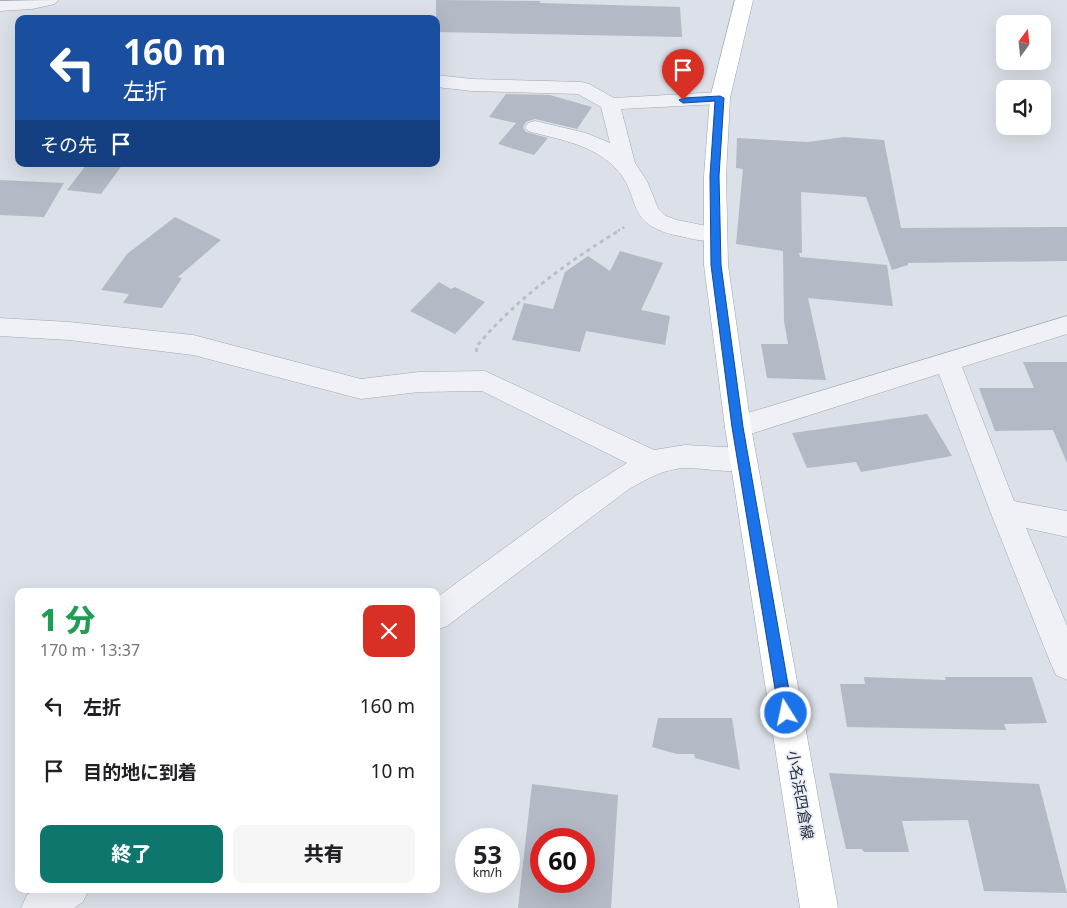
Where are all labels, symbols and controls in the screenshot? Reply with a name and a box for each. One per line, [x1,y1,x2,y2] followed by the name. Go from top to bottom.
[996,15,1051,70] north arrow
[996,15,1051,135] map controls
[123,28,226,75] text: 160 m
[40,35,105,100] icon: left
[662,49,704,100] pin
[669,56,697,84] icon: arrive
[123,75,167,105] text: 左折
[996,80,1051,135] button: sound
[107,130,135,158] icon: arrive
[40,132,97,158] text: その先
[40,599,95,640] text: 1 分
[363,605,415,657] button: close
[40,639,140,661] text: 170 m · 13:37
[759,686,811,738] position arrow
[40,692,68,720] icon: left
[360,693,415,719] text: 160 m
[83,694,121,720] text: 左折
[783,749,819,841] street label: 小名浜四倉線
[40,757,68,785] icon: arrive
[371,758,415,784] text: 10 m
[83,759,197,785] text: 目的地に到着
[40,825,223,883] button: 終了
[233,825,415,883] button: 共有
[530,828,595,893] speed limit sign: 60
[473,837,502,871] text: 53
[473,864,502,881] text: km/h

